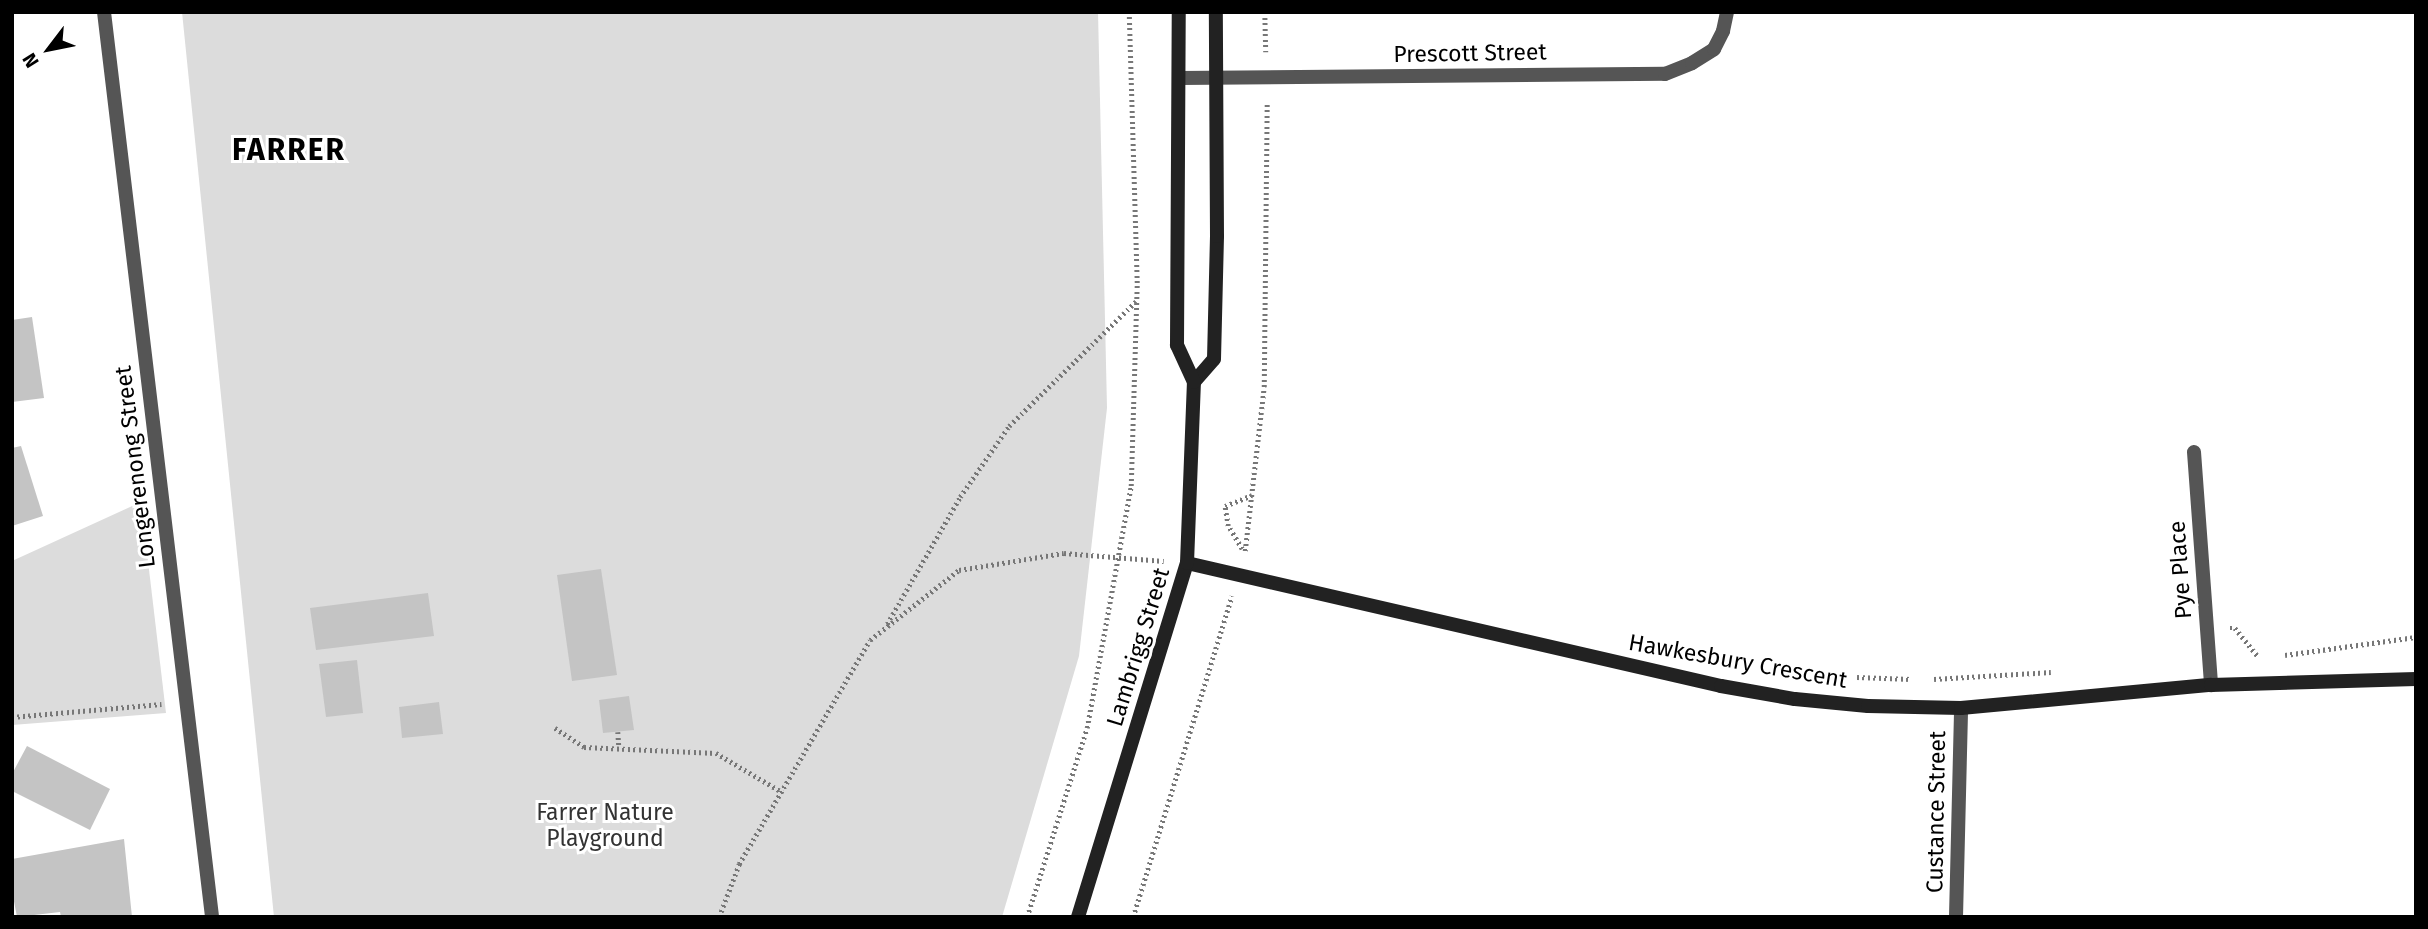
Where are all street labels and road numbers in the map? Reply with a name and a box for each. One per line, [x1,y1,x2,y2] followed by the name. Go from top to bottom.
[1393,38,1547,68] street label: Prescott Street
[109,364,161,570] street label: Longerenong Street
[2163,520,2197,620] street label: Pye Place
[1101,564,1175,730] street label: Lambrigg Street
[1627,628,1849,694] street label: Hawkesbury Crescent
[1921,731,1951,893] street label: Custance Street

